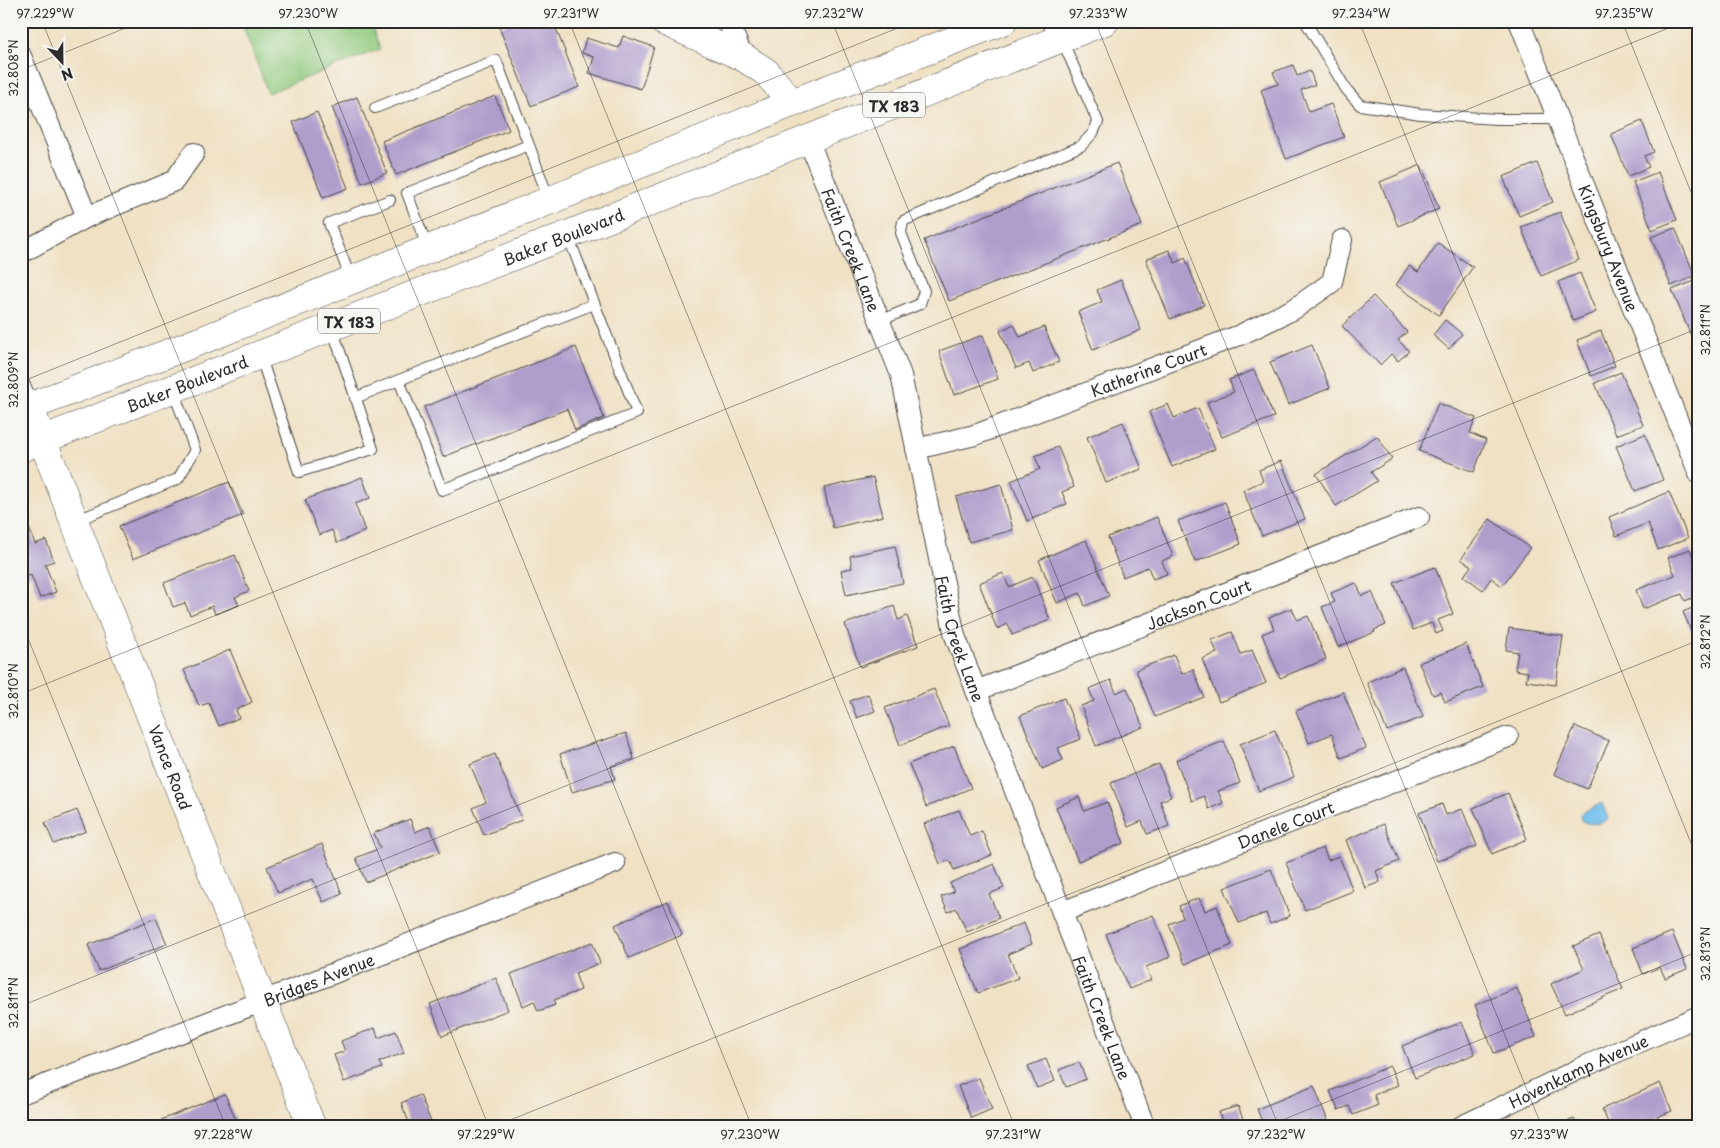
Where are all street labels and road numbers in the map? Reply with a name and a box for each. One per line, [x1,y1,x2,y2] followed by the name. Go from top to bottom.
[863,92,925,118] road number: TX 183
[1573,181,1645,315] street label: Kingsbury Avenue
[816,184,887,315] street label: Faith Creek Lane
[499,201,628,271] street label: Baker Boulevard
[318,308,380,334] road number: TX 183
[1087,337,1210,402] street label: Katherine Court
[122,349,251,418] street label: Baker Boulevard
[1142,572,1255,635] street label: Jackson Court
[931,573,991,705] street label: Faith Creek Lane
[143,721,198,813] street label: Vance Road
[1233,794,1338,854] street label: Danele Court
[260,947,378,1012] street label: Bridges Avenue
[1068,952,1137,1083] street label: Faith Creek Lane
[1504,1028,1652,1114] street label: Hovenkamp Avenue

